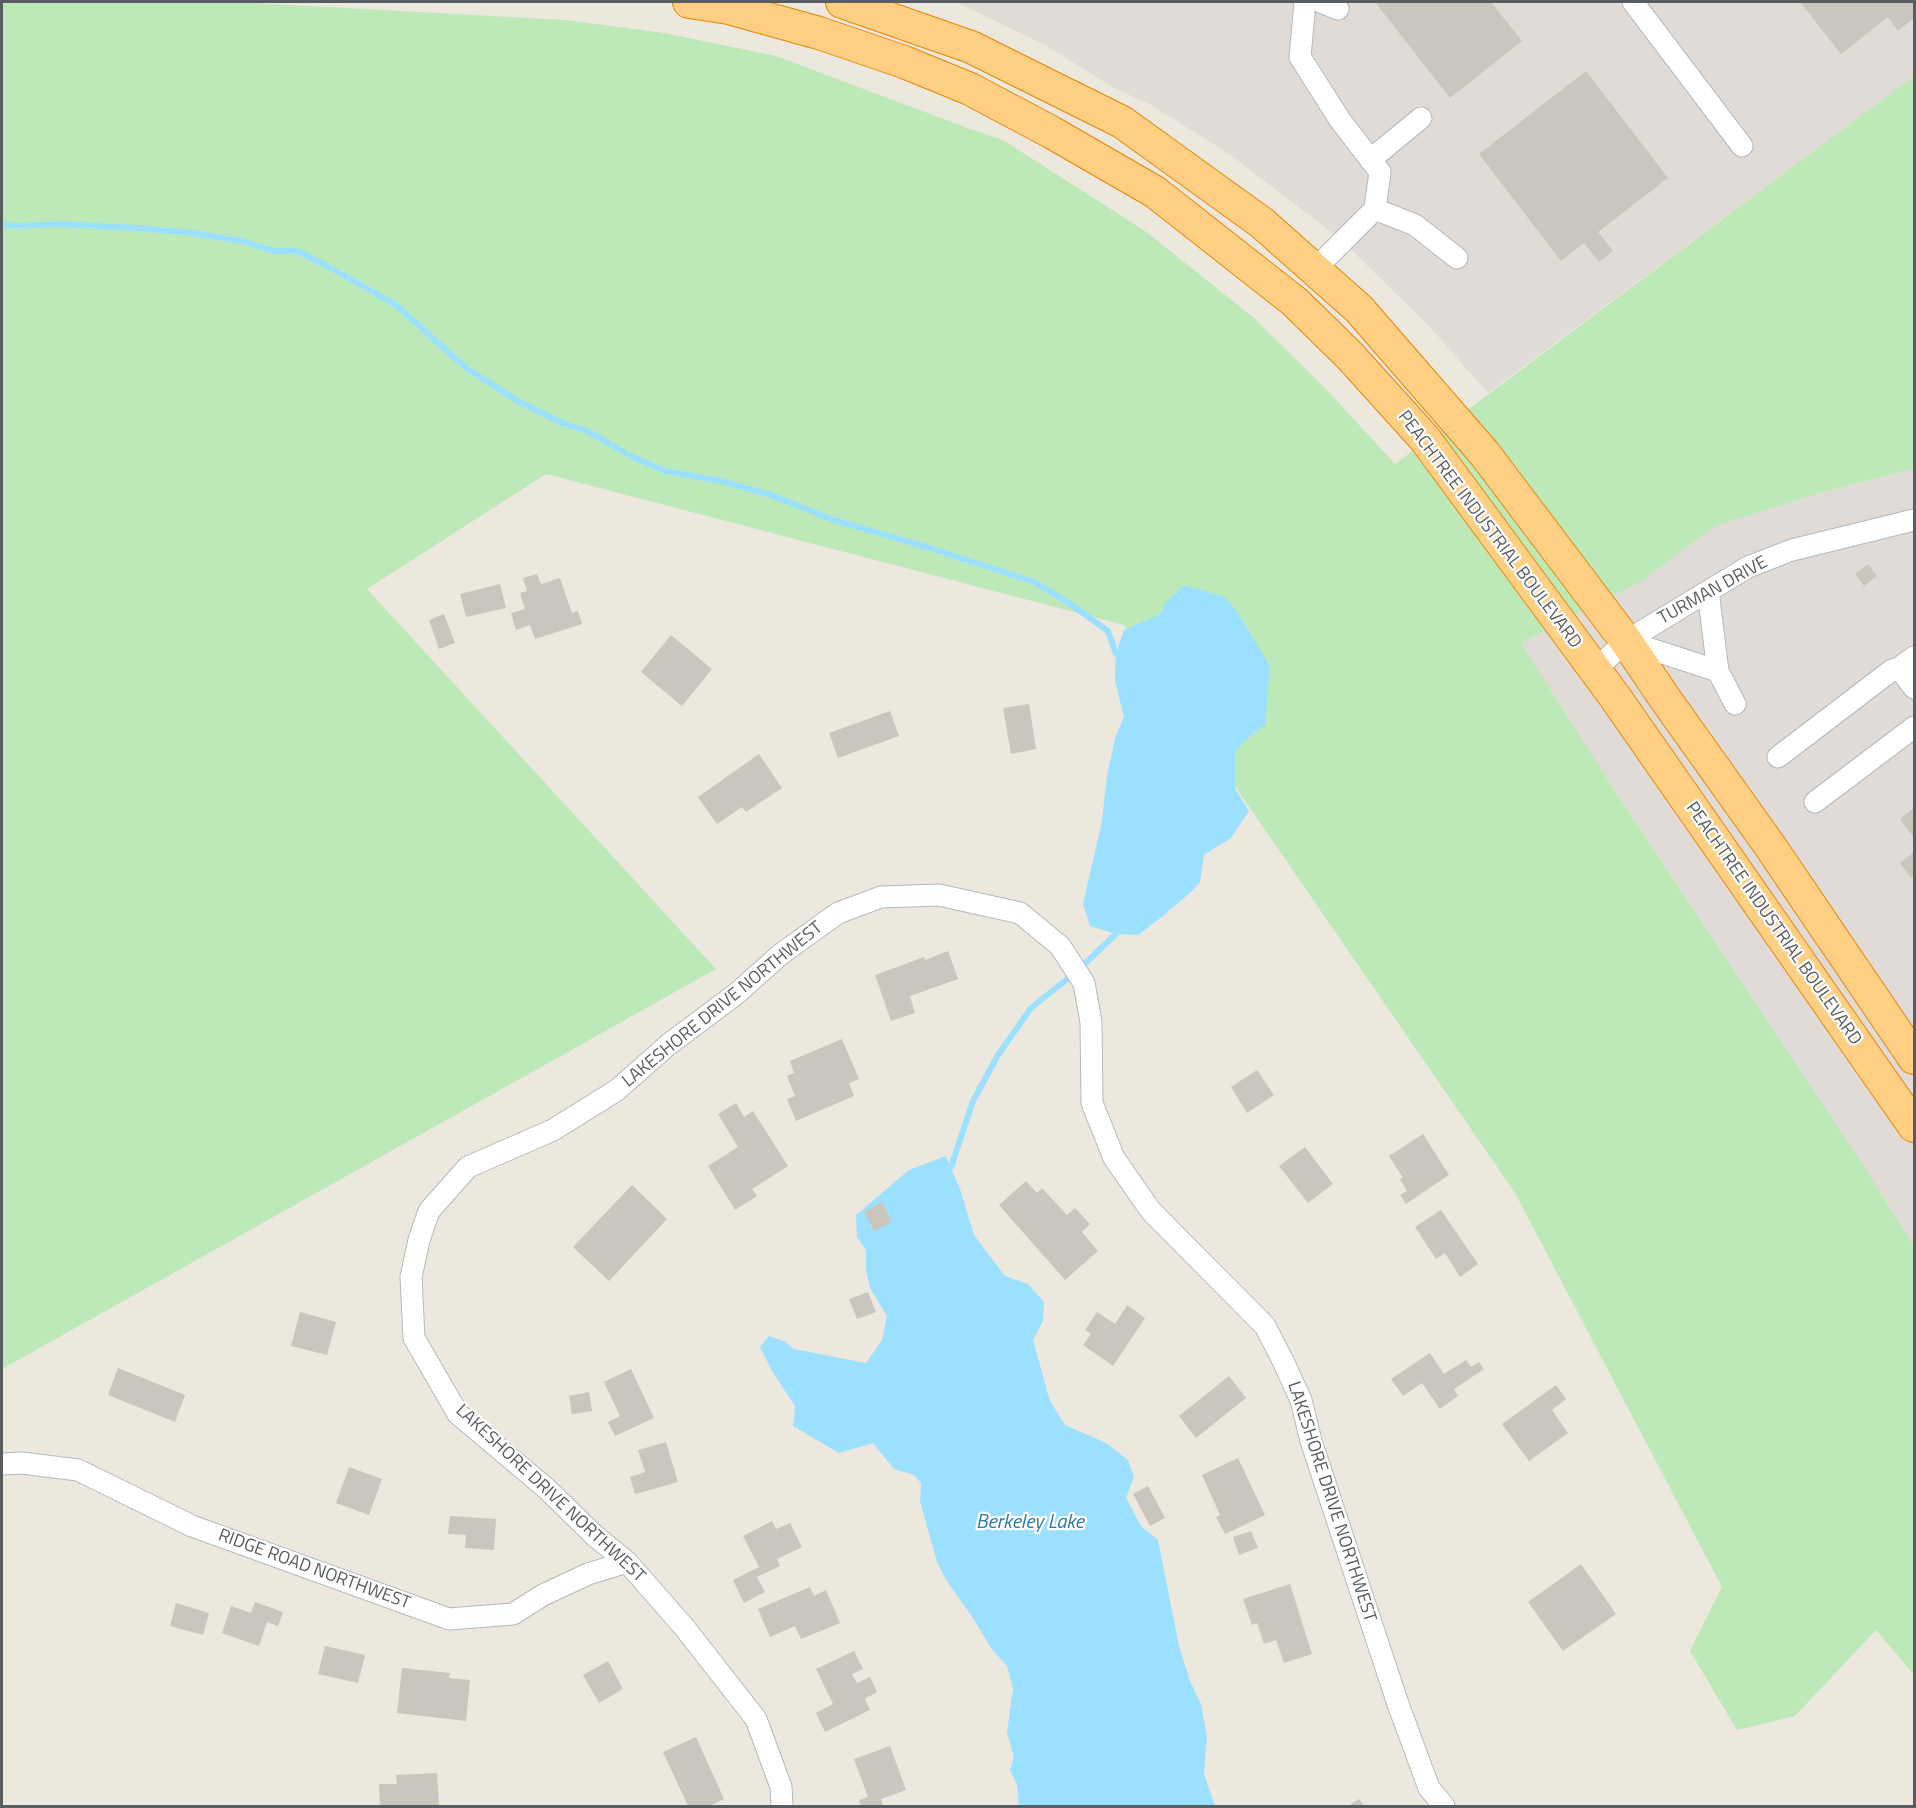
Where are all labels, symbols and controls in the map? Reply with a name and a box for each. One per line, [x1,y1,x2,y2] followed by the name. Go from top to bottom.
[1393,407,1585,653] street label: PEACHTREE INDUSTRIAL BOULEVARD
[1655,552,1771,630] street label: TURMAN DRIVE
[1680,798,1866,1050] street label: PEACHTREE INDUSTRIAL BOULEVARD
[618,917,828,1093] street label: LAKESHORE DRIVE NORTHWEST
[1282,1379,1380,1625] street label: LAKESHORE DRIVE NORTHWEST
[451,1400,649,1588] street label: LAKESHORE DRIVE NORTHWEST
[976,1511,1084,1535] water label: Berkeley Lake
[215,1525,413,1615] street label: RIDGE ROAD NORTHWEST

